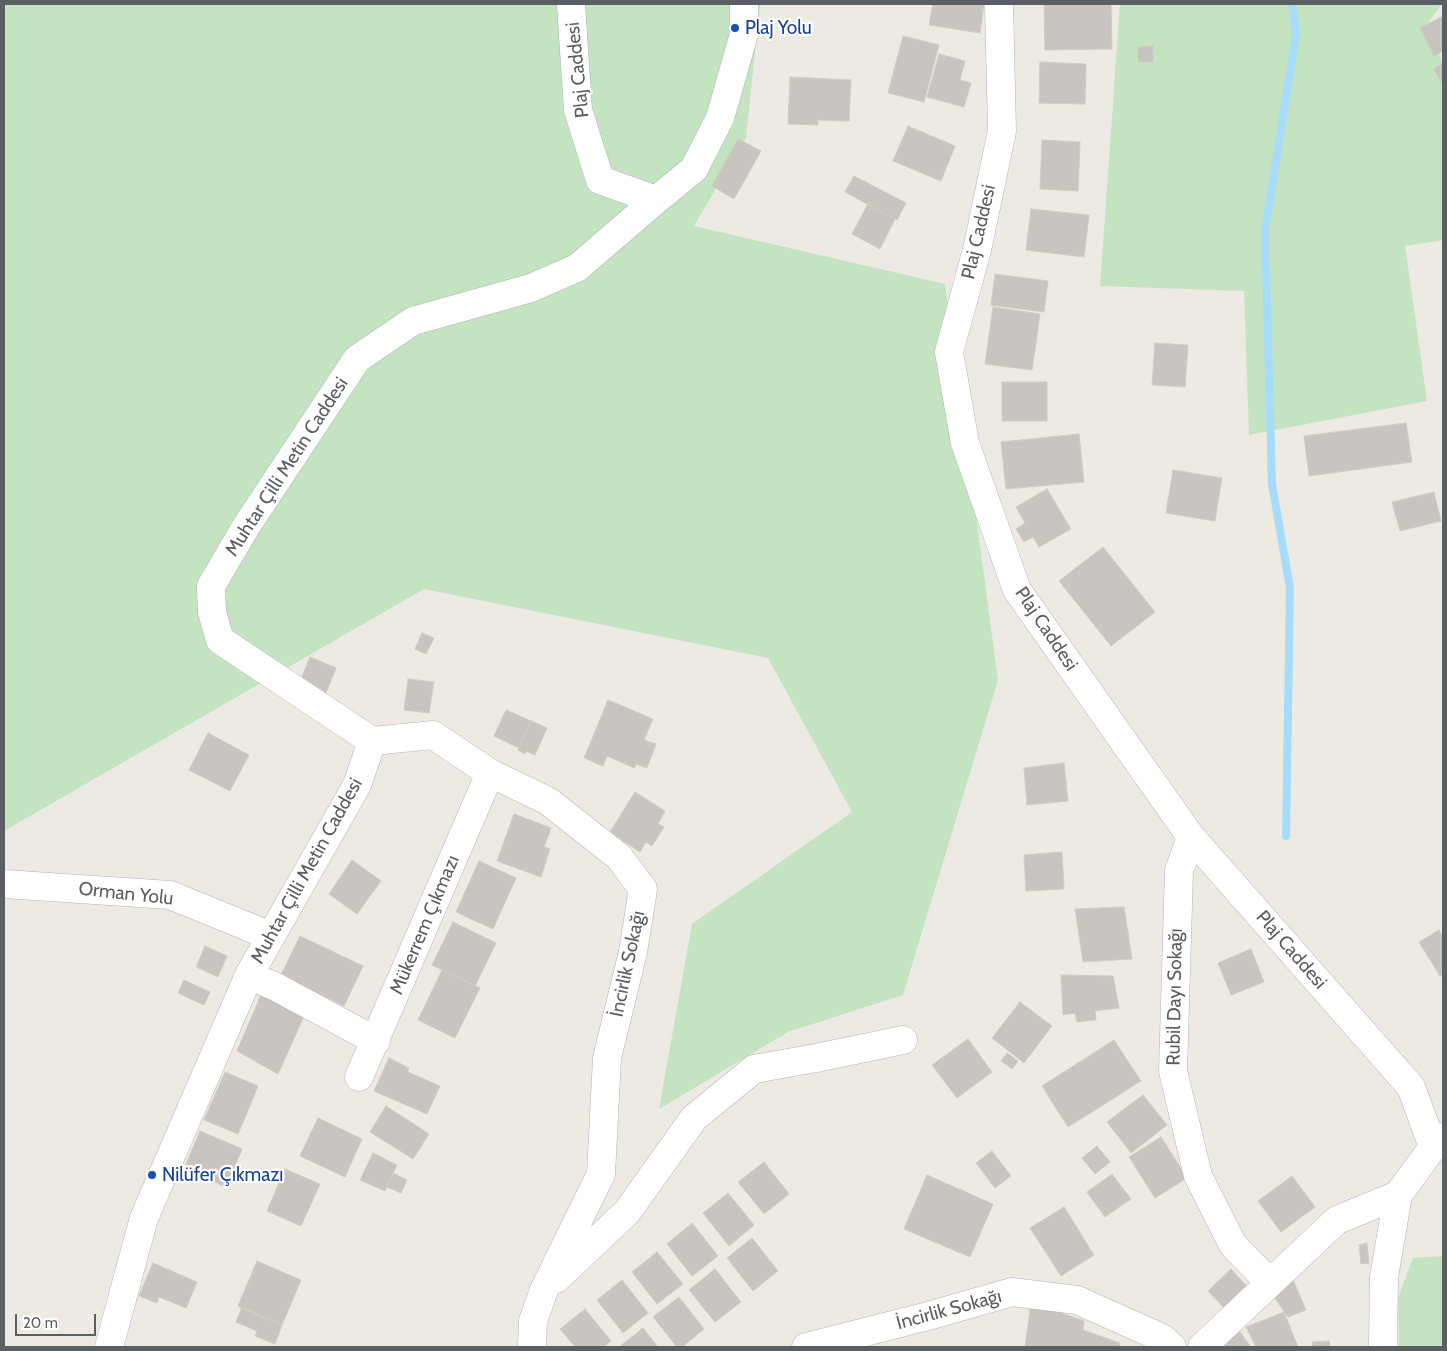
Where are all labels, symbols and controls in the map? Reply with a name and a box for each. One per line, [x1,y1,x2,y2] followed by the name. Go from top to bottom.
[745,17,812,39] place label: Plaj Yolu
[562,21,594,119] street label: Plaj Caddesi
[729,22,741,34] marker: Plaj Yolu
[957,183,1001,281] street label: Plaj Caddesi
[221,373,353,561] street label: Muhtar Çilli Metin Caddesi
[1010,583,1082,675] street label: Plaj Caddesi
[246,774,368,968] street label: Muhtar Çilli Metin Caddesi
[385,852,465,998] street label: Mükerrem Çıkmazı
[77,878,175,910] street label: Orman Yolu
[1251,906,1331,994] street label: Plaj Caddesi
[606,909,650,1019] street label: İncirlik Sokağı
[1162,928,1188,1066] street label: Rubil Dayı Sokağı
[162,1164,283,1186] place label: Nilüfer Çıkmazı
[146,1169,158,1181] marker: Nilüfer Çıkmazı
[894,1285,1004,1335] street label: İncirlik Sokağı
[18,1304,99,1336] scale bar
[23,1314,58,1332] text: 20 m

